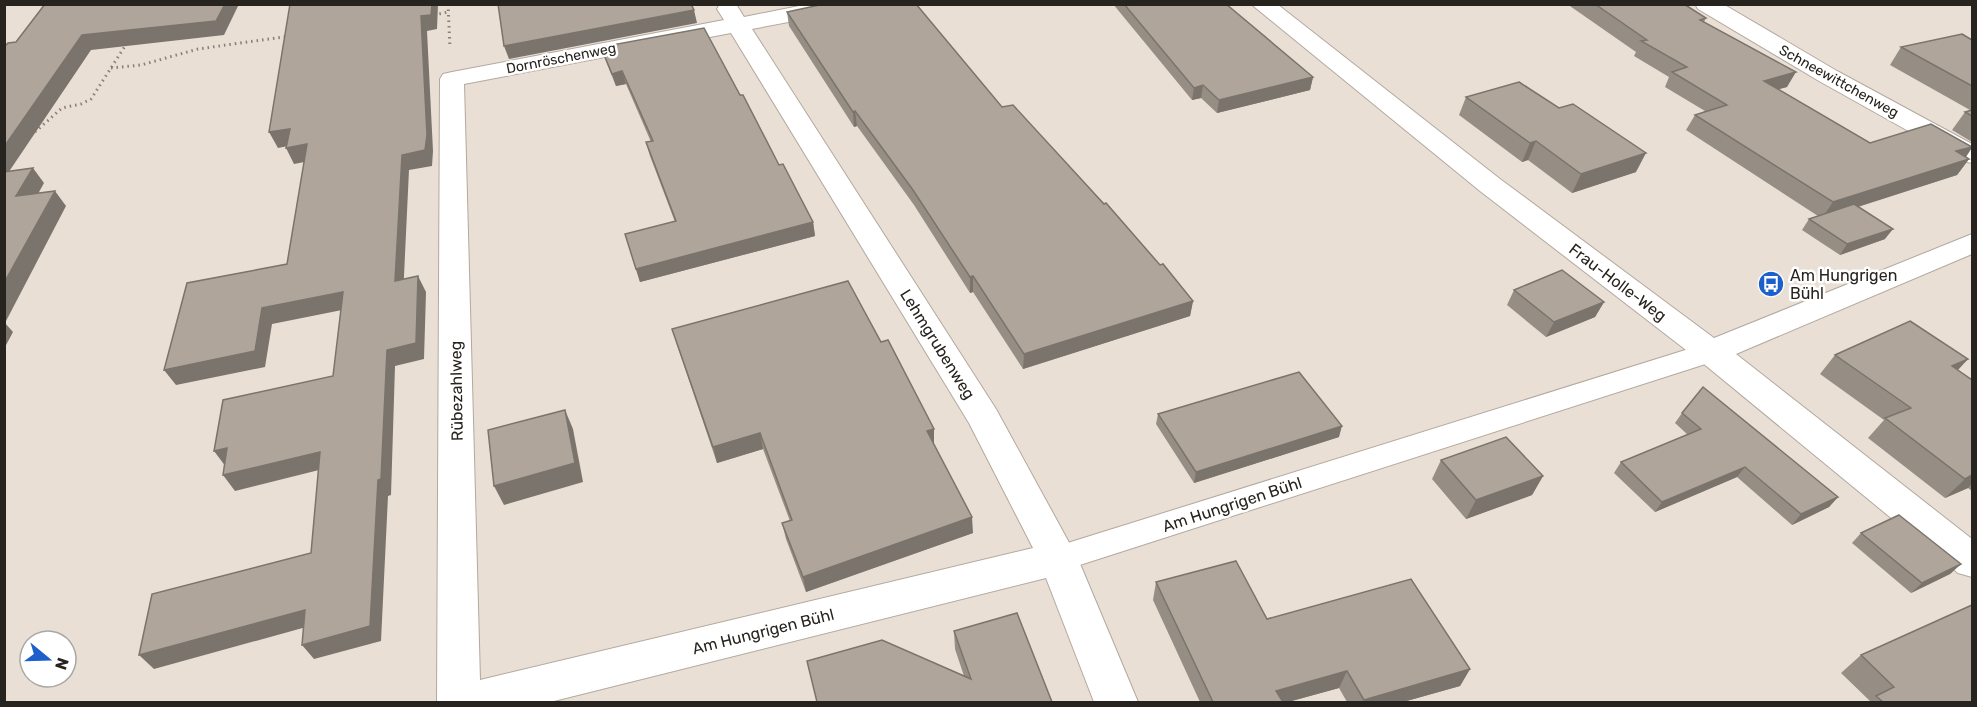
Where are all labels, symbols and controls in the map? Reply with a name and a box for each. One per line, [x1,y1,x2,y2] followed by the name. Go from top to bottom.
[505,40,617,77] street label: Dornröschenweg
[1776,41,1902,121] street label: Schneewittchenweg
[1565,240,1670,325] street label: Frau-Holle-Weg
[1790,266,1897,303] place label: Am Hungrigen Bühl
[1756,269,1786,299] bus stop icon: Am Hungrigen Bühl
[896,286,979,403] street label: Lehmgrubenweg
[446,341,467,441] street label: Rübezahlweg
[1160,473,1304,536] street label: Am Hungrigen Bühl
[690,605,836,658] street label: Am Hungrigen Bühl
[18,629,78,689] north arrow
[51,655,73,672] text: N

